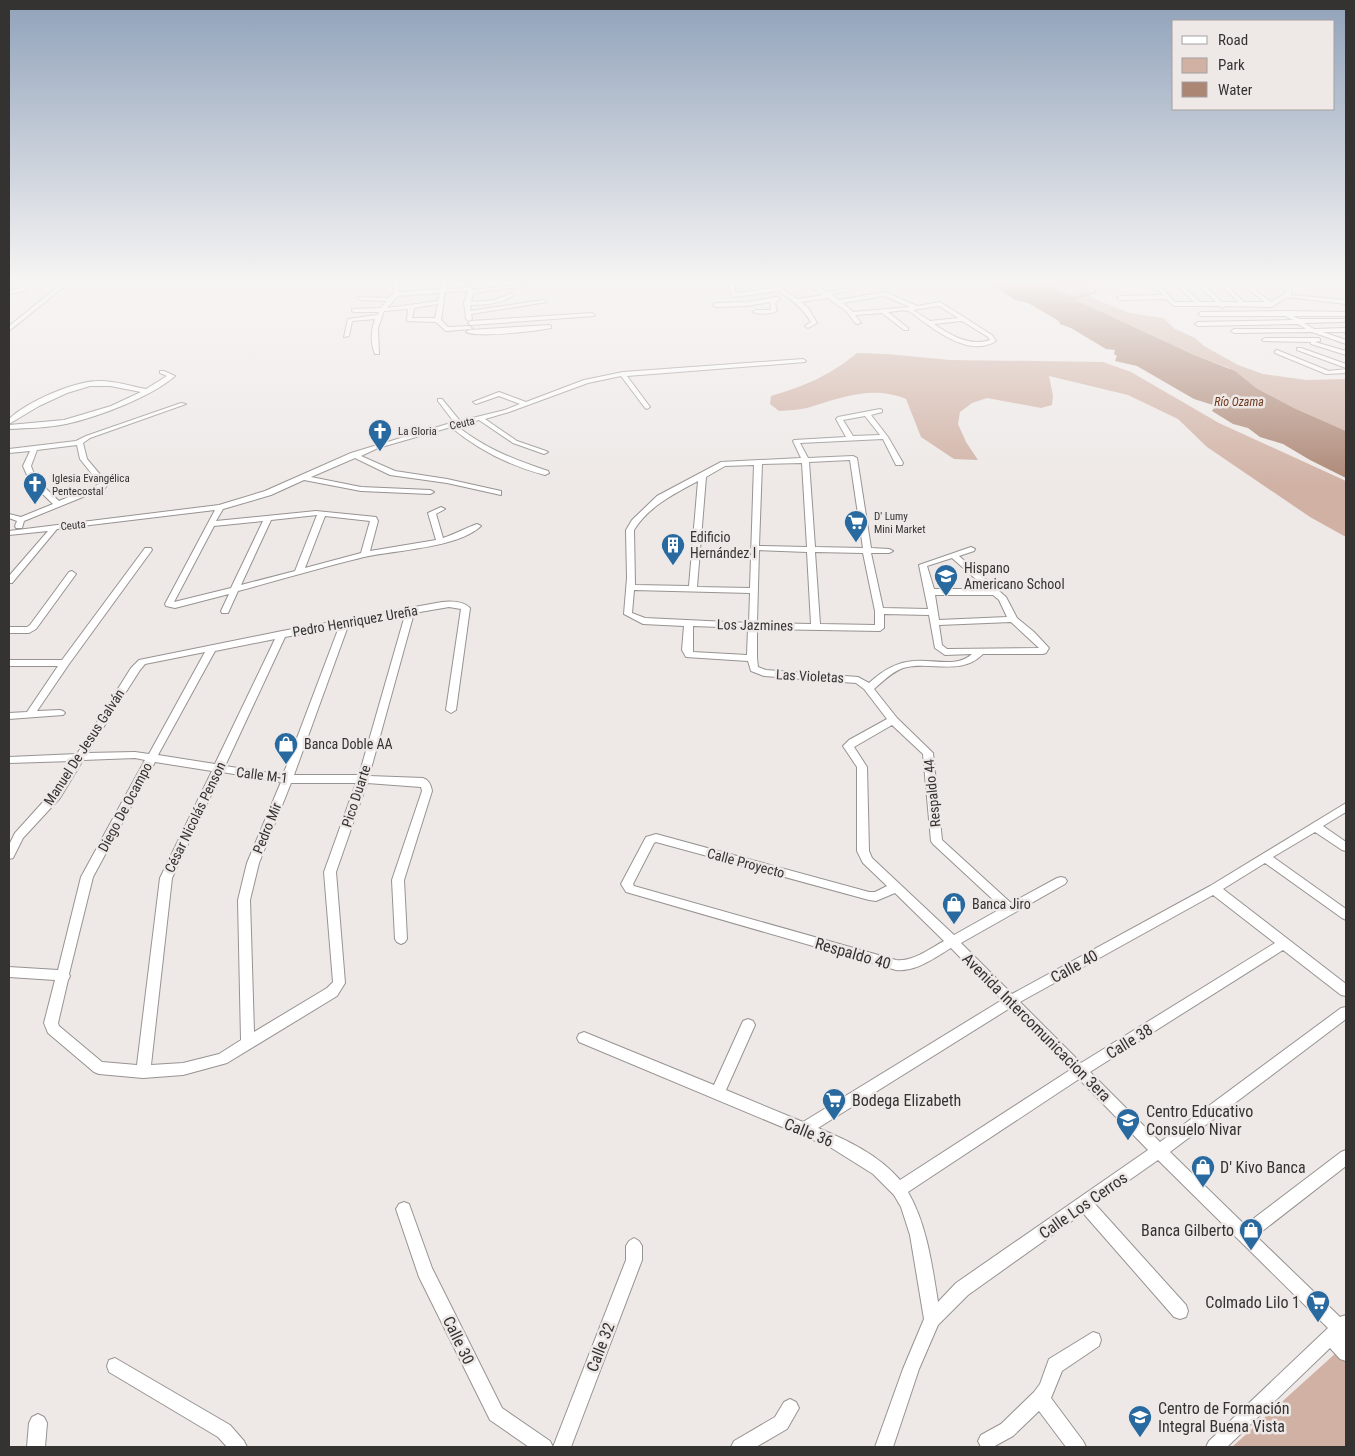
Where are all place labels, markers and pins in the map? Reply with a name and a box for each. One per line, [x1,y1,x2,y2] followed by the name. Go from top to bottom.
[367,418,393,452] church icon: La Gloria
[398,425,437,438] place label: La Gloria
[22,471,48,505] church icon: Iglesia Evangélica Pentecostal
[52,472,130,498] place label: Iglesia Evangélica Pentecostal
[843,509,869,543] supermarket icon: D' Lumy Mini Market
[874,510,925,536] place label: D' Lumy Mini Market
[690,529,756,561] place label: Edificio Hernández I
[660,532,686,566] building icon: Edificio Hernández I
[964,560,1065,592] place label: Hispano Americano School
[933,563,959,597] school or university icon: Hispano Americano School
[273,731,299,765] shop icon: Banca Doble AA
[304,736,393,752] place label: Banca Doble AA
[941,891,967,925] shop icon: Banca Jiro
[972,896,1031,912] place label: Banca Jiro
[821,1087,847,1121] supermarket icon: Bodega Elizabeth
[852,1091,961,1110] place label: Bodega Elizabeth
[1146,1102,1253,1139] place label: Centro Educativo Consuelo Nivar
[1115,1107,1141,1141] school or university icon: Centro Educativo Consuelo Nivar
[1190,1154,1216,1188] shop icon: D' Kivo Banca
[1220,1158,1306,1177] place label: D' Kivo Banca
[1238,1217,1264,1251] shop icon: Banca Gilberto
[1141,1221,1234,1240] place label: Banca Gilberto
[1305,1289,1331,1323] supermarket icon: Colmado Lilo 1
[1205,1293,1300,1312] place label: Colmado Lilo 1
[1158,1399,1290,1436] place label: Centro de Formación Integral Buena Vista
[1127,1404,1153,1438] school or university icon: Centro de Formación Integral Buena Vista

